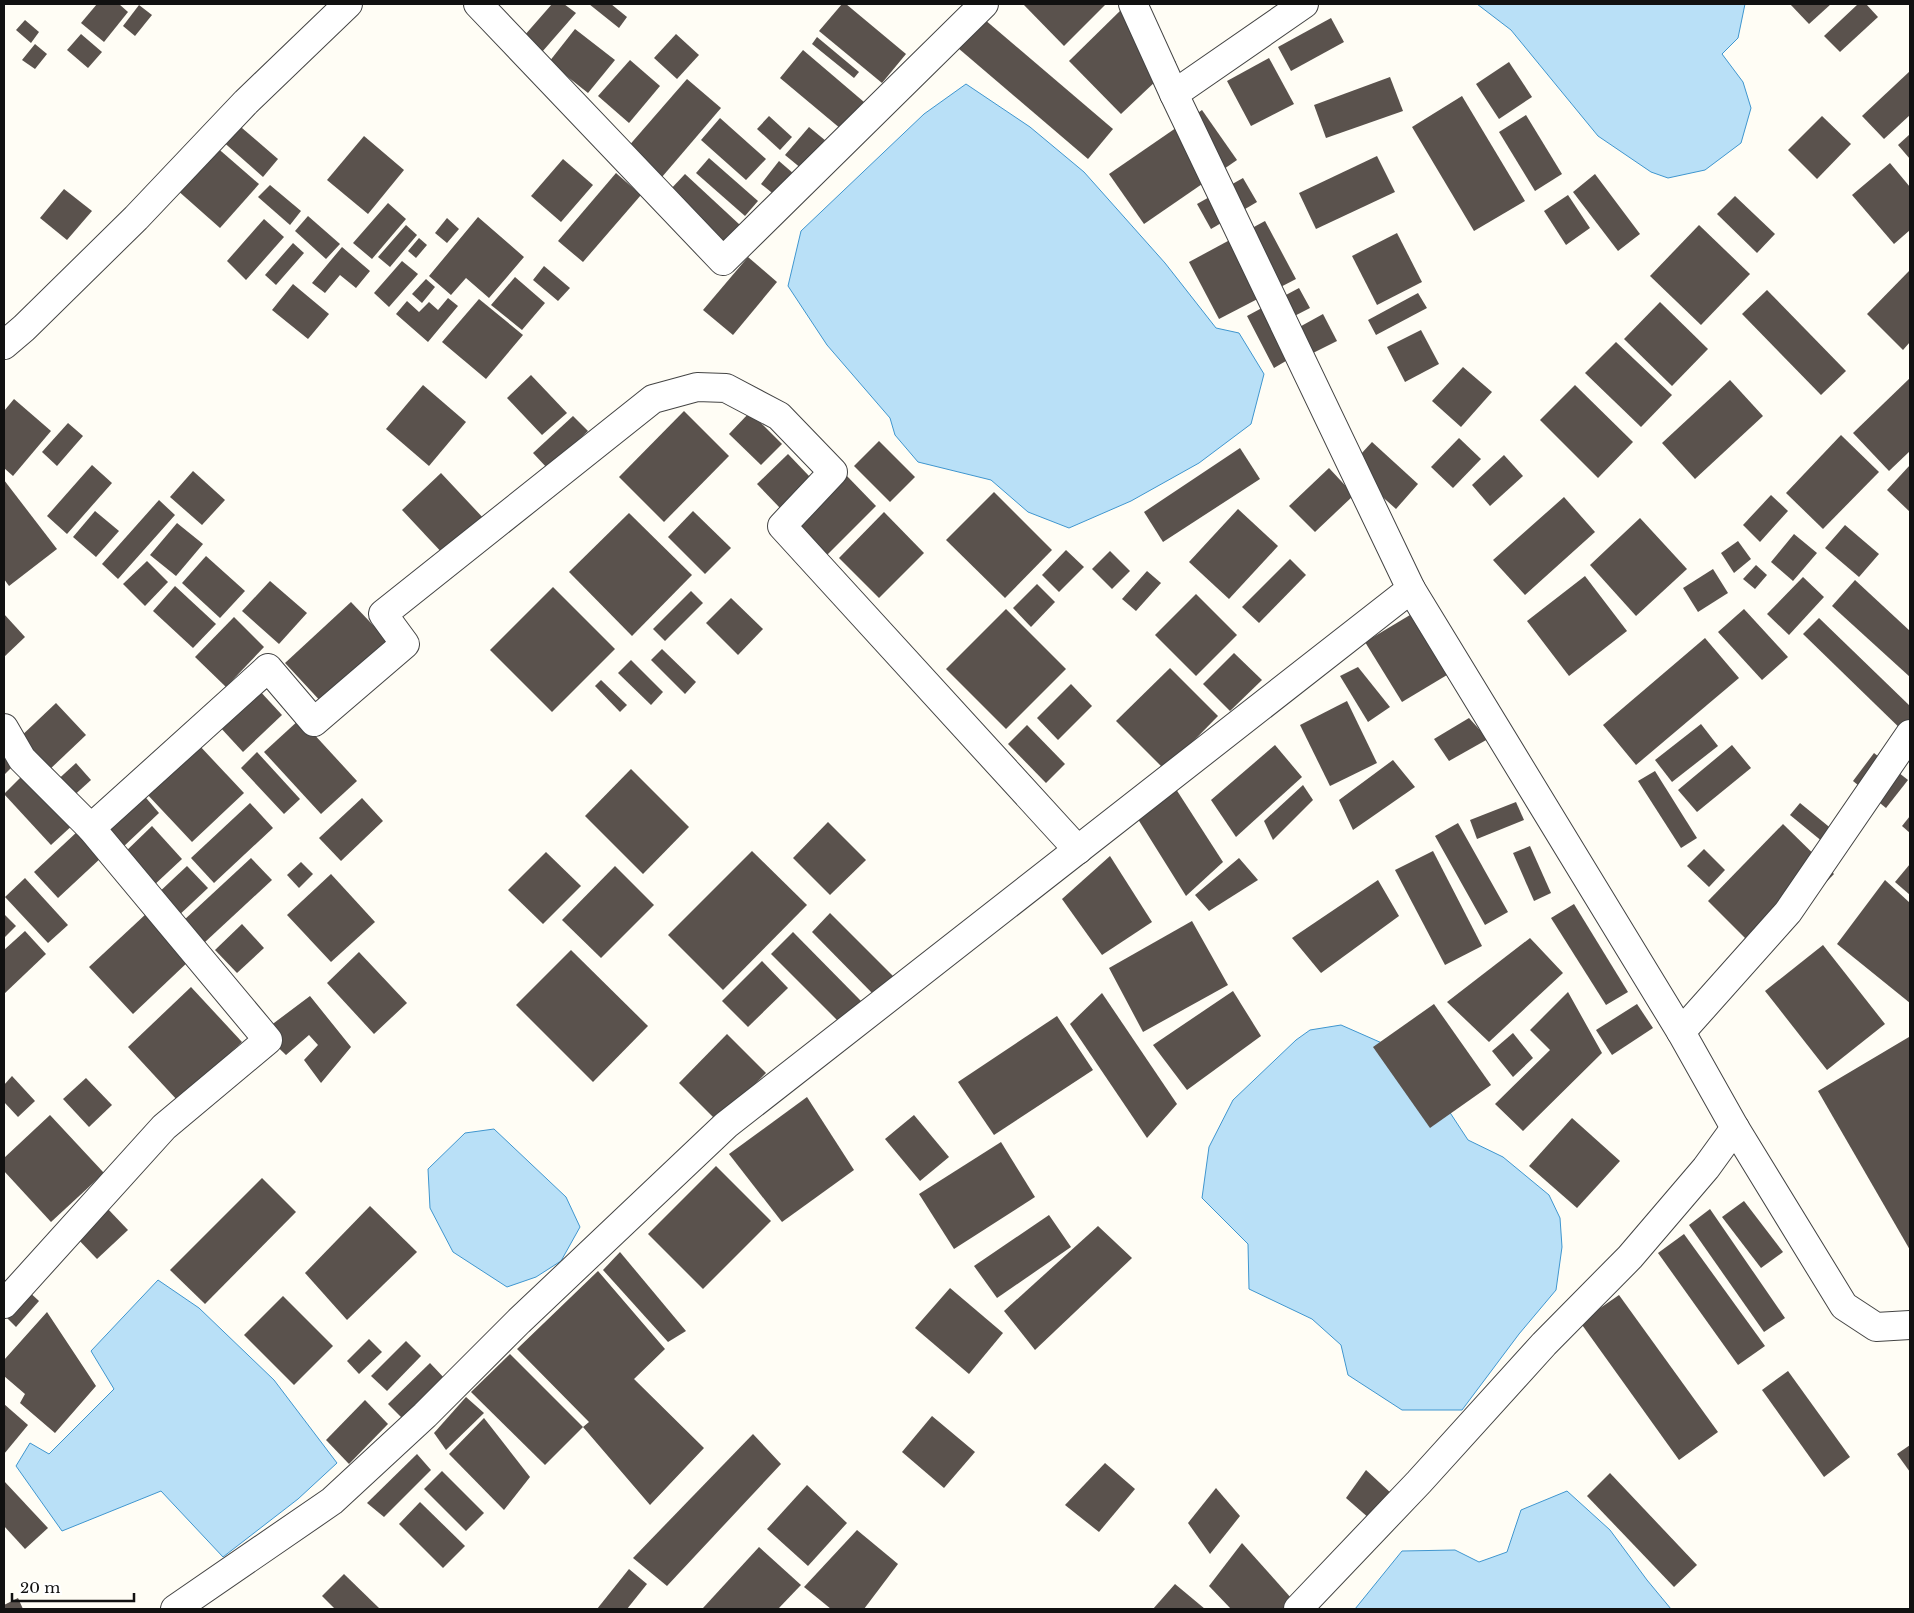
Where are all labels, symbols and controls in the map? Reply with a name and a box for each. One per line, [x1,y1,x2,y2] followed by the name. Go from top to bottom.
[12,1570,135,1602] scale bar
[20,1578,60,1597] text: 20 m

